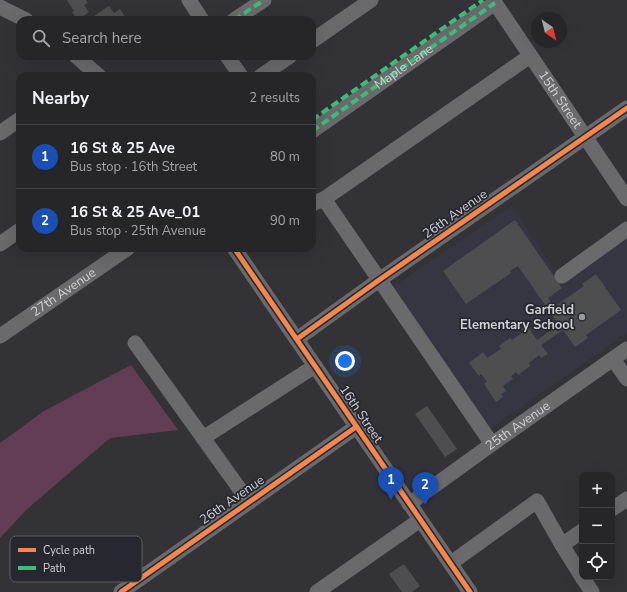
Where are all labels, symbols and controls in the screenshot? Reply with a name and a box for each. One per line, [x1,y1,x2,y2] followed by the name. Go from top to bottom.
[531,12,567,48] north arrow
[16,16,316,60] search box
[30,27,52,49] icon: search
[62,28,142,48] text: Search here
[371,40,437,94] street label: Maple Lane
[534,67,586,132] street label: 15th Street
[32,87,89,110] text: Nearby
[249,89,300,107] text: 2 results
[70,138,175,158] text: 16 St & 25 Ave
[41,148,49,166] text: 1
[270,148,300,166] text: 80 m
[70,158,197,176] text: Bus stop · 16th Street
[419,185,491,243] street label: 26th Avenue
[70,202,200,222] text: 16 St & 25 Ave_01
[41,212,49,230] text: 2
[270,212,300,230] text: 90 m
[70,222,206,240] text: Bus stop · 25th Avenue
[27,264,100,321] street label: 27th Avenue
[460,301,575,334] place label: Garfield Elementary School
[577,312,587,322] marker: Garfield Elementary School
[335,351,355,371] your location
[335,381,387,447] street label: 16th Street
[482,397,554,455] street label: 25th Avenue
[378,467,404,500] pin: 1
[196,471,268,529] street label: 26th Avenue
[412,472,438,505] pin: 2
[579,472,615,580] map controls
[579,472,615,508] button: +
[579,508,615,544] button: −
[10,536,142,582] legend
[43,543,95,558] text: Cycle path
[579,544,615,580] button: locate
[43,561,66,576] text: Path

